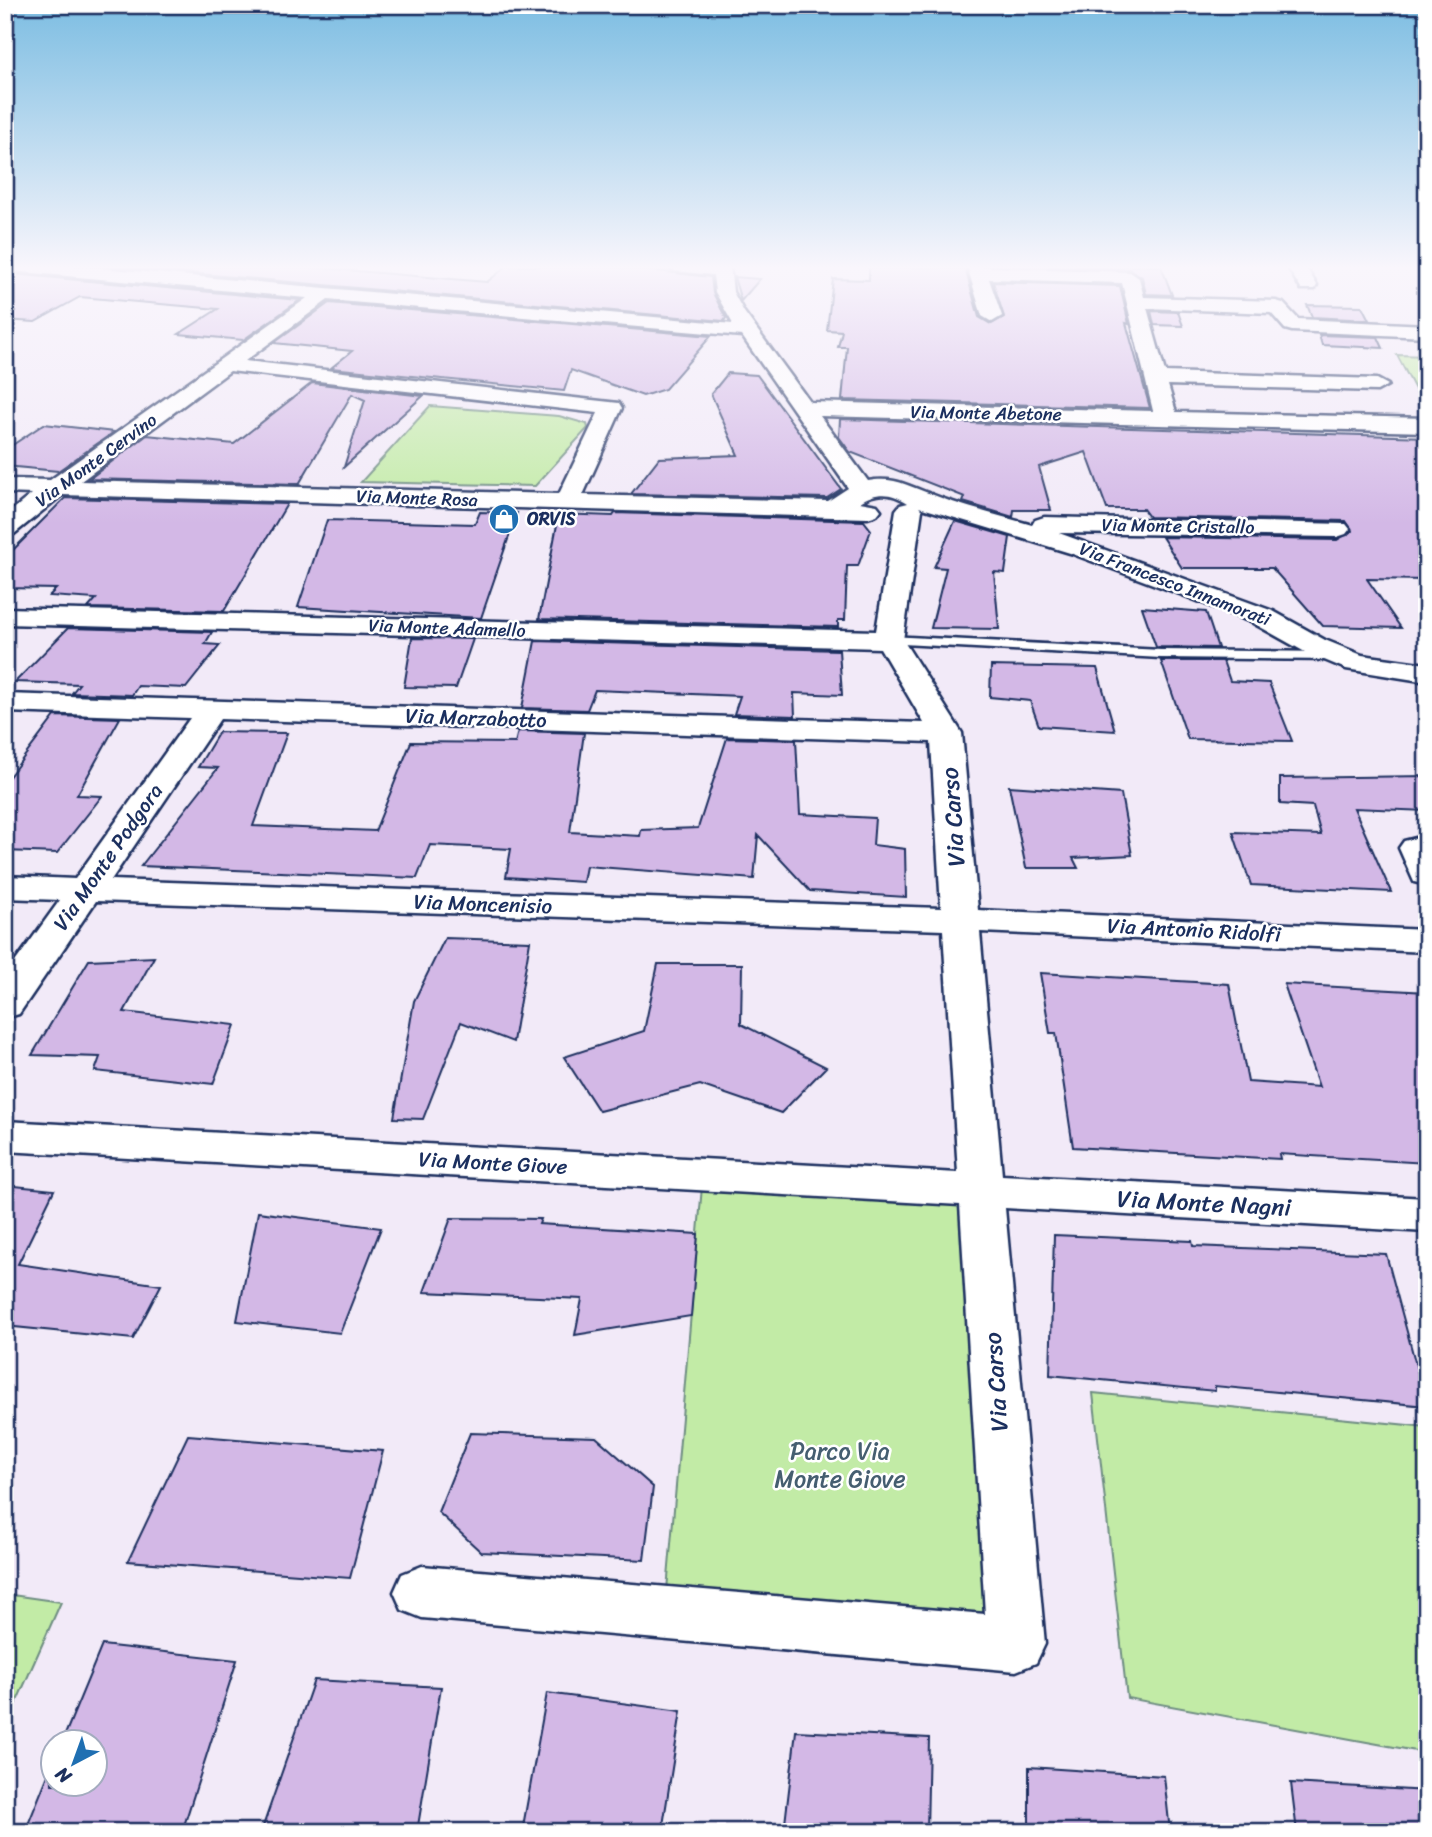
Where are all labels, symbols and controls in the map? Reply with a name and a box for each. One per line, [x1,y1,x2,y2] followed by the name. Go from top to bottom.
[910,396,1062,430] street label: Via Monte Abetone
[28,405,164,515] street label: Via Monte Cervino
[356,480,478,516] street label: Via Monte Rosa
[487,502,521,536] shop icon: ORVIS
[527,503,576,535] place label: ORVIS
[1101,509,1255,543] street label: Via Monte Cristallo
[1075,533,1276,636] street label: Via Francesco Innamorati
[368,609,526,647] street label: Via Monte Adamello
[405,697,547,739] street label: Via Marzabotto
[929,766,977,868] street label: Via Carso
[43,775,174,939] street label: Via Monte Podgora
[413,883,553,925] street label: Via Moncenisio
[1106,906,1283,954] street label: Via Antonio Ridolfi
[417,1140,569,1186] street label: Via Monte Giove
[1116,1177,1292,1229] street label: Via Monte Nagni
[972,1331,1020,1433] street label: Via Carso
[774,1430,906,1500] park label: Parco Via Monte Giove
[38,1728,108,1798] north arrow
[47,1758,80,1793] text: N

